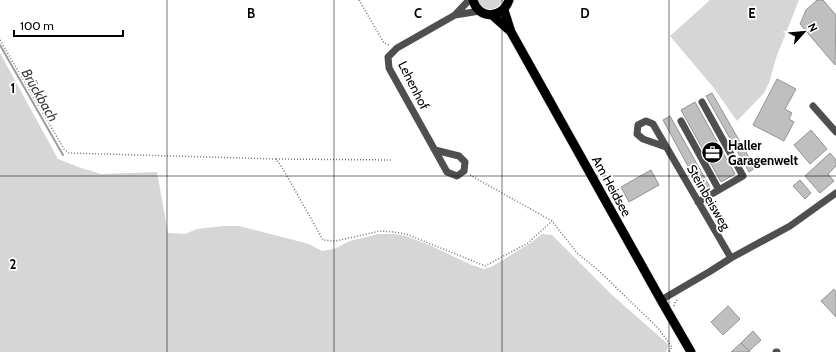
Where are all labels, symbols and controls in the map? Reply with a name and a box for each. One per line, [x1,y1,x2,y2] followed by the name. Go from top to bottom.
[247,5,255,21] text: B
[414,5,422,21] text: C
[580,5,590,21] text: D
[748,5,756,21] text: E
[14,12,123,38] scale bar
[784,12,824,52] north arrow
[20,18,54,33] text: 100 m
[805,21,821,34] text: N
[395,58,433,113] street label: Lehenhof
[18,65,62,125] water label: Brückbach
[11,80,15,96] text: 1
[728,137,798,168] place label: Haller Garagenwelt
[700,139,726,165] office icon: Haller Garagenwelt
[589,153,635,219] street label: Am Heidsee
[684,161,734,233] street label: Steinbeisweg
[10,256,17,272] text: 2

